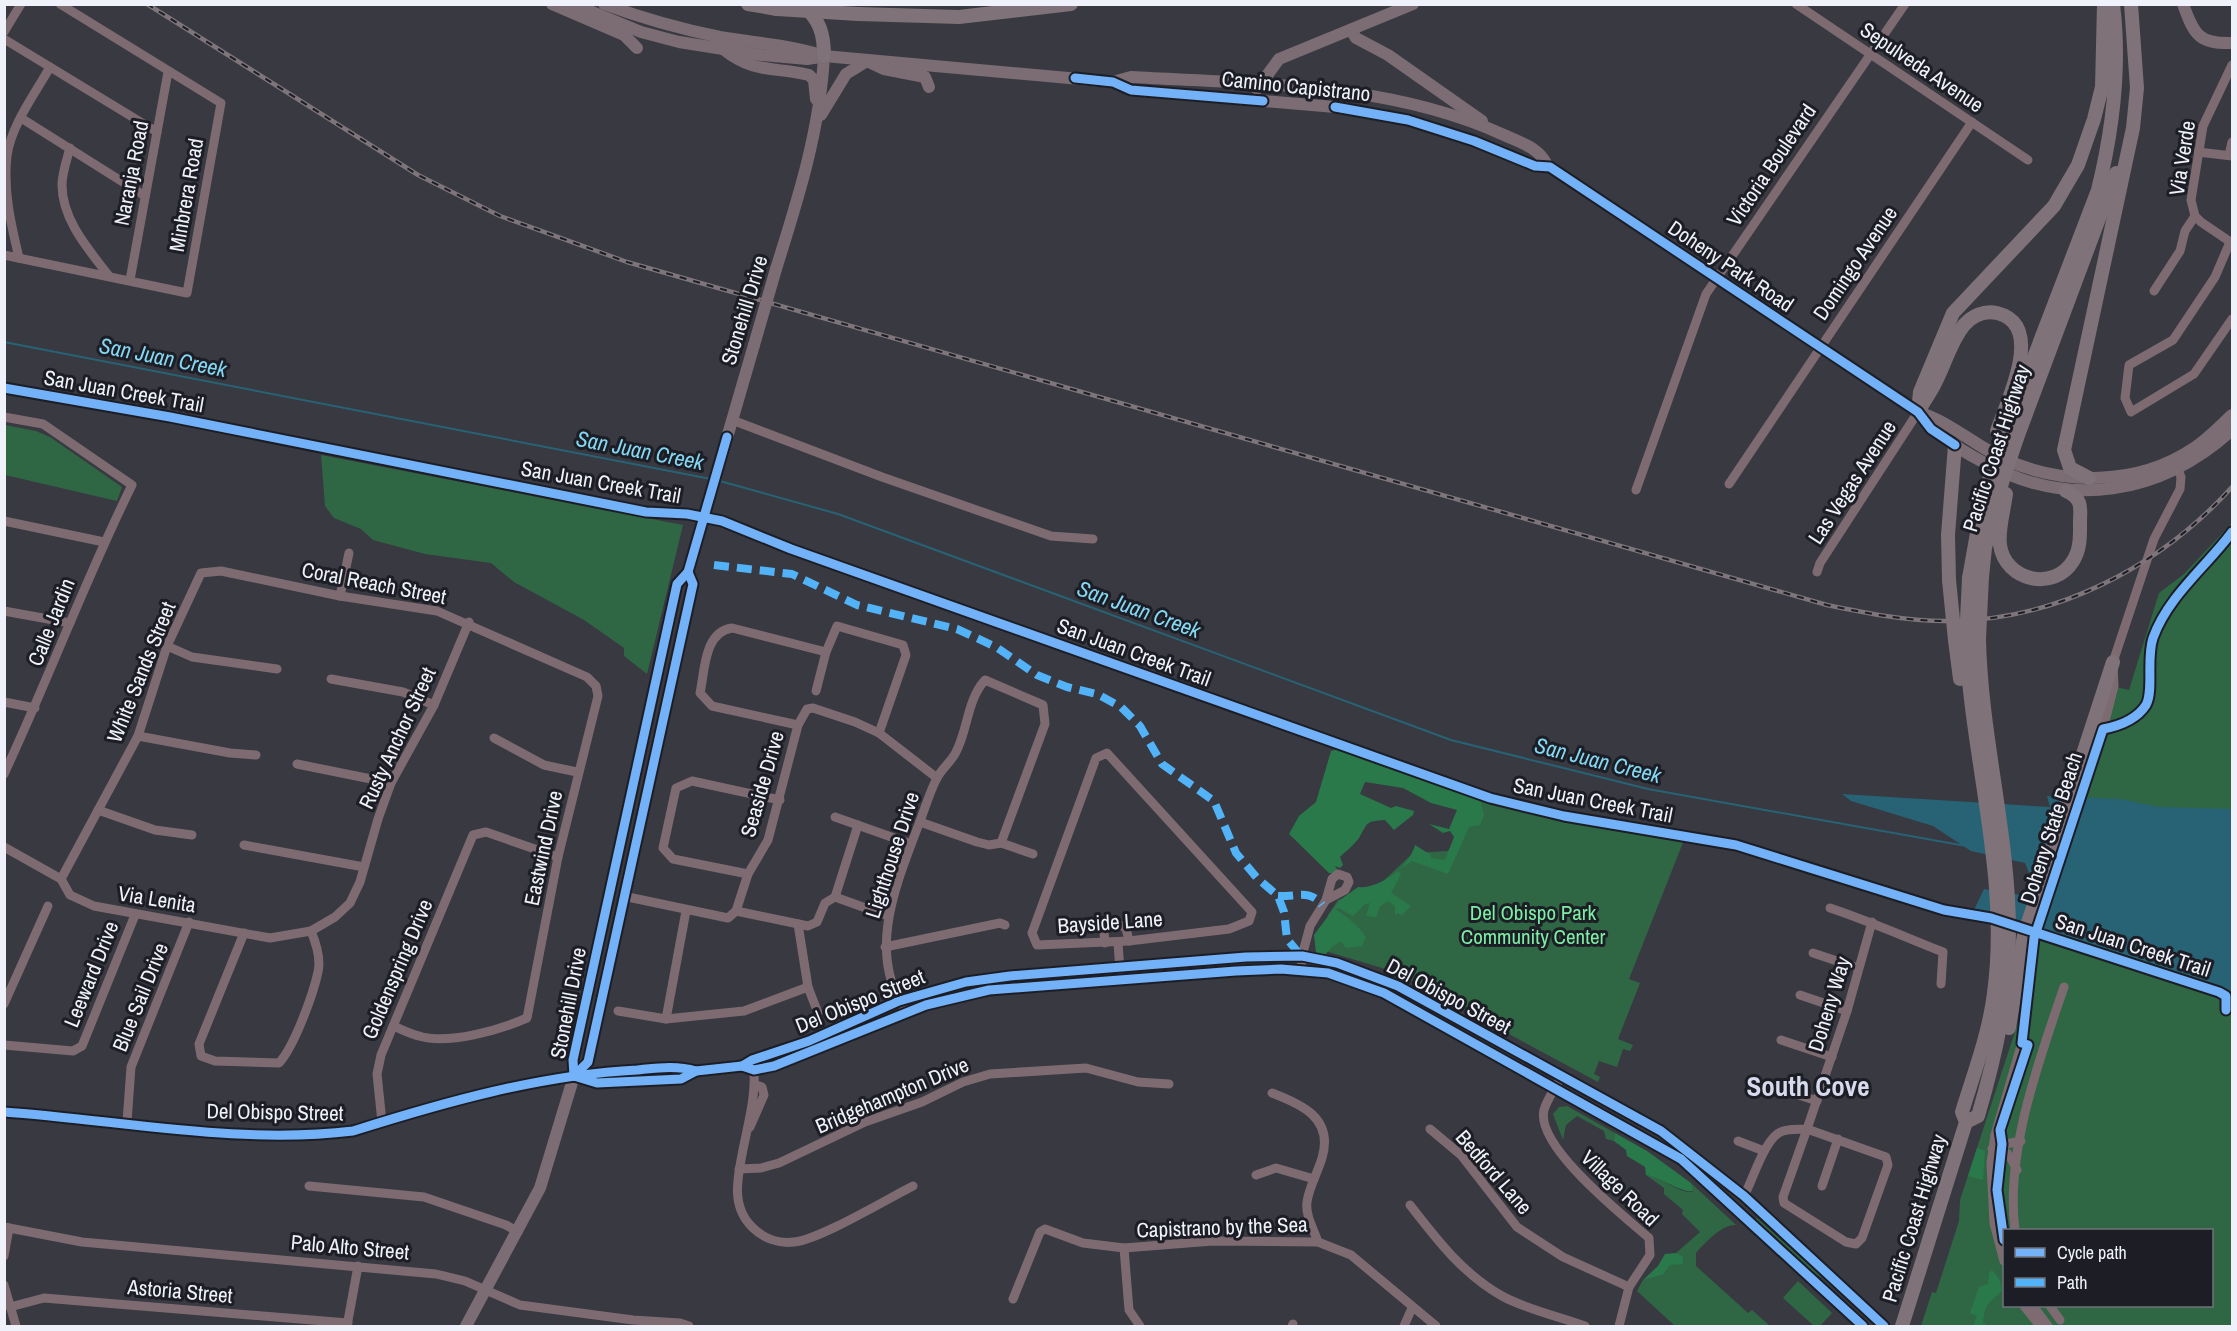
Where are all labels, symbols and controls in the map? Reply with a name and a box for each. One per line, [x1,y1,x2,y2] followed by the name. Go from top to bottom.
[1854,15,1990,119] street label: Sepulveda Avenue
[1220,64,1372,108] street label: Camino Capistrano
[1719,98,1823,232] street label: Victoria Boulevard
[107,118,155,228] street label: Naranja Road
[2162,119,2202,197] street label: Via Verde
[162,136,210,254] street label: Minbrera Road
[1806,200,1904,326] street label: Domingo Avenue
[1663,213,1799,319] street label: Doheny Park Road
[714,252,774,368] street label: Stonehill Drive
[97,330,230,384] water label: San Juan Creek
[1955,360,2037,535] street label: Pacific Coast Highway
[42,363,206,419] street label: San Juan Creek Trail
[1801,414,1903,550] street label: Las Vegas Avenue
[574,423,707,477] water label: San Juan Creek
[519,454,683,510] street label: San Juan Creek Trail
[299,555,449,611] street label: Coral Reach Street
[1073,573,1206,646] water label: San Juan Creek
[20,574,82,670] street label: Calle Jardin
[100,597,182,747] street label: White Sands Street
[1053,611,1215,693] street label: San Juan Creek Trail
[351,662,443,814] street label: Rusty Anchor Street
[733,728,791,840] street label: Seaside Drive
[1532,730,1665,790] water label: San Juan Creek
[2013,748,2089,908] street label: Doheny State Beach
[1511,770,1675,830] street label: San Juan Creek Trail
[517,788,569,908] street label: Eastwind Drive
[858,788,926,922] street label: Lighthouse Drive
[116,879,198,920] street label: Via Lenita
[354,895,440,1043] street label: Goldenspring Drive
[1461,898,1606,951] park label: Del Obispo Park Community Center
[1056,904,1164,940] street label: Bayside Lane
[2052,906,2214,984] street label: San Juan Creek Trail
[57,917,125,1031] street label: Leeward Drive
[105,938,175,1056] street label: Blue Sail Drive
[543,945,593,1061] street label: Stonehill Drive
[1382,951,1516,1041] street label: Del Obispo Street
[1801,953,1857,1055] street label: Doheny Way
[791,962,929,1040] street label: Del Obispo Street
[811,1050,973,1140] street label: Bridgehampton Drive
[1746,1068,1870,1104] district label: South Cove
[206,1096,344,1128] street label: Del Obispo Street
[1449,1123,1539,1221] street label: Bedford Lane
[1875,1130,1953,1306] street label: Pacific Coast Highway
[1575,1143,1665,1233] street label: Village Road
[1136,1210,1309,1244] street label: Capistrano by the Sea
[290,1227,411,1267] street label: Palo Alto Street
[2003,1229,2213,1307] legend
[2057,1240,2127,1265] text: Cycle path
[2057,1270,2087,1295] text: Path
[125,1272,234,1310] street label: Astoria Street

